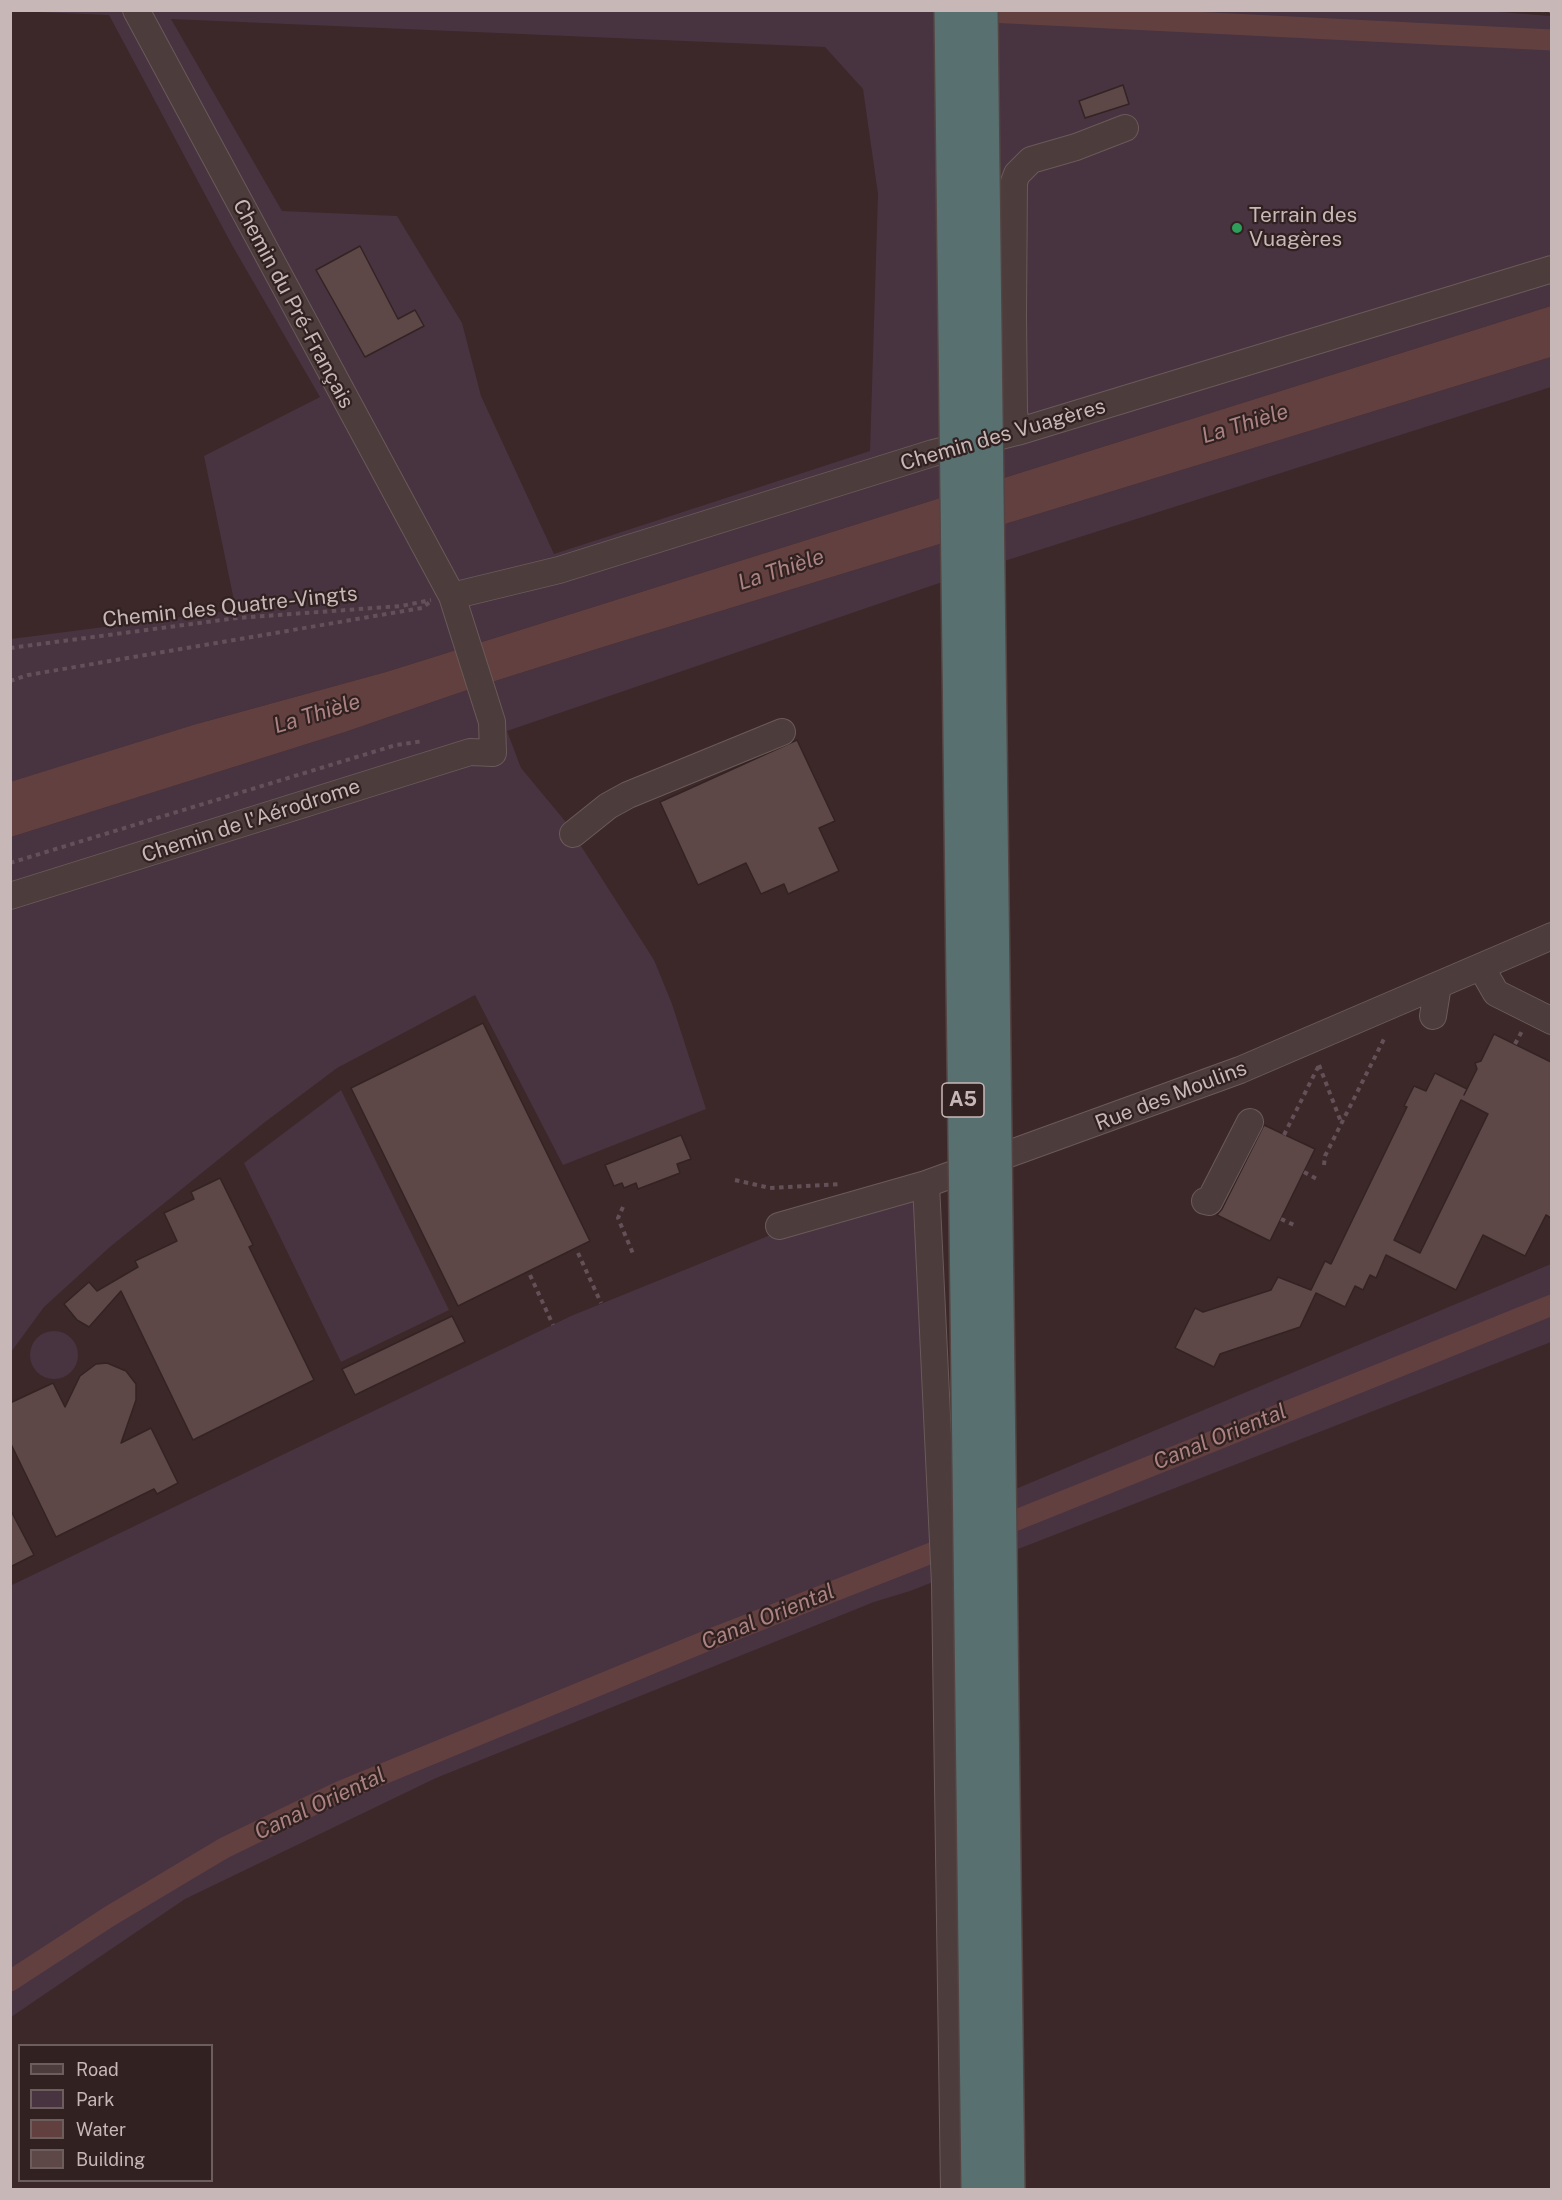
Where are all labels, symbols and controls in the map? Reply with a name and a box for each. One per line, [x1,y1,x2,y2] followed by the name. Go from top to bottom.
[227,195,359,413] street label: Chemin du Pré-Français
[1249,203,1357,253] place label: Terrain des Vuagères
[1230,221,1244,235] marker: Terrain des Vuagères
[897,394,1109,476] street label: Chemin des Vuagères
[1198,398,1292,450] water label: La Thièle
[734,544,828,596] water label: La Thièle
[101,581,359,633] street label: Chemin des Quatre-Vingts
[270,688,364,740] water label: La Thièle
[138,774,364,868] street label: Chemin de l'Aérodrome
[1092,1056,1250,1136] street label: Rue des Moulins
[942,1083,984,1117] road number: A5
[1150,1398,1290,1476] water label: Canal Oriental
[698,1578,838,1656] water label: Canal Oriental
[250,1762,390,1846] water label: Canal Oriental
[18,2044,213,2182] legend
[76,2059,119,2080] text: Road
[76,2089,114,2110] text: Park
[76,2119,126,2140] text: Water
[76,2149,145,2170] text: Building

